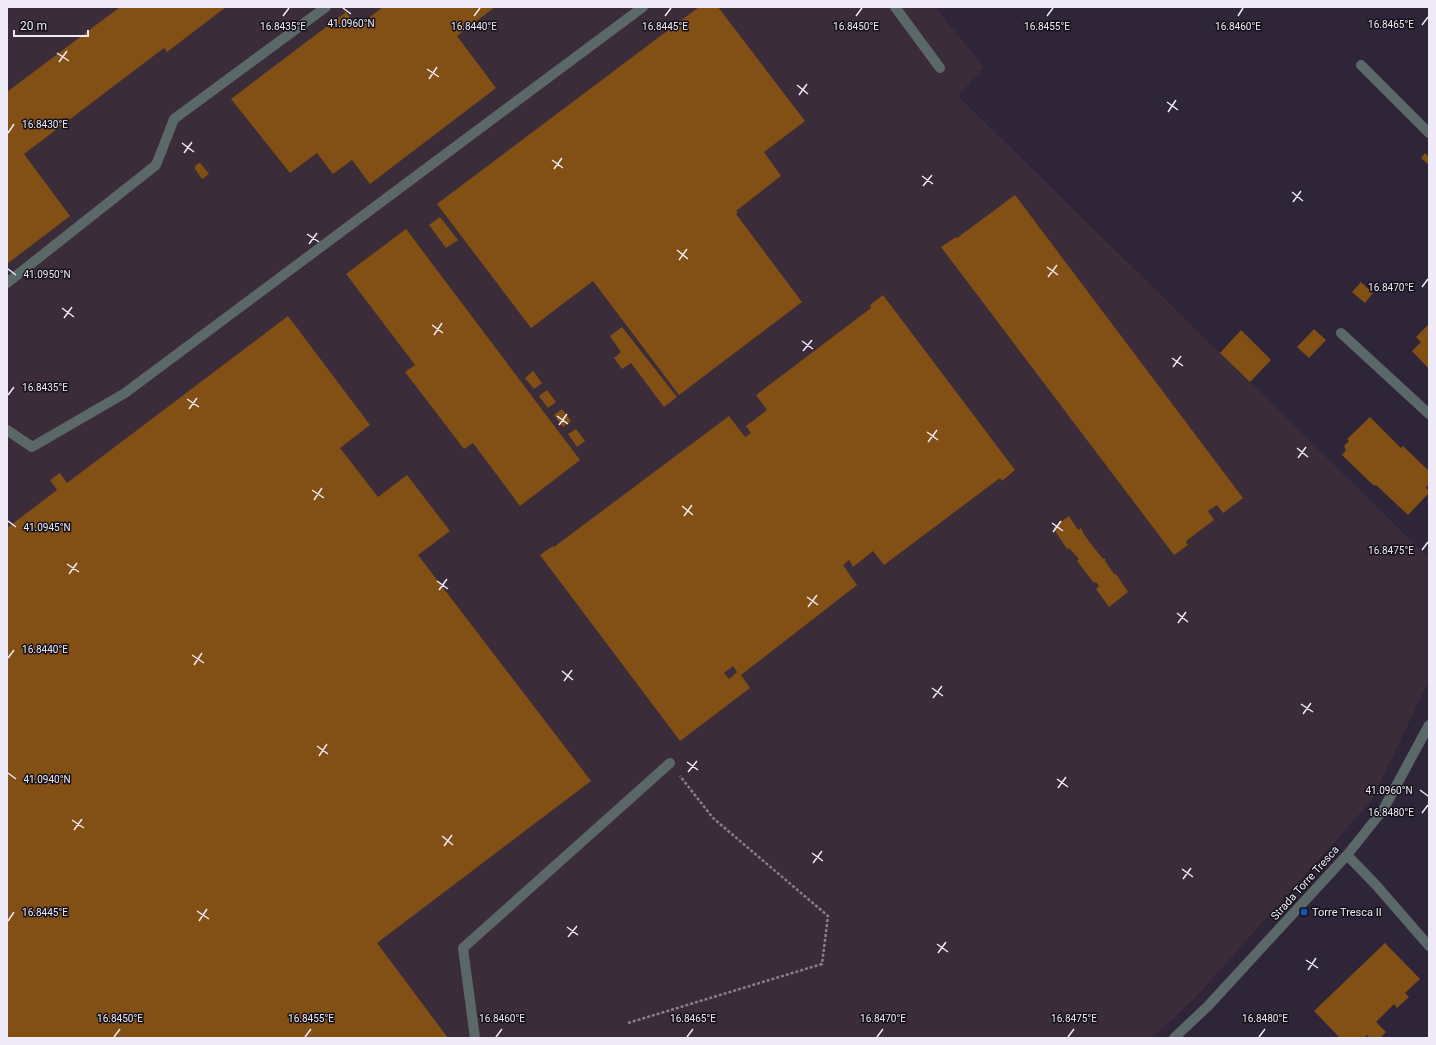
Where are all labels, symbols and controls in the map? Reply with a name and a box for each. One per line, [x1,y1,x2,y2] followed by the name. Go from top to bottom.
[14,12,88,38] scale bar
[327,18,375,29] text: 41.0960°N
[20,19,47,33] text: 20 m
[1368,19,1414,30] text: 16.8465°E
[260,21,306,32] text: 16.8435°E
[451,21,497,32] text: 16.8440°E
[642,21,688,32] text: 16.8445°E
[833,21,879,32] text: 16.8450°E
[1024,21,1070,32] text: 16.8455°E
[1215,21,1261,32] text: 16.8460°E
[22,119,68,130] text: 16.8430°E
[23,269,71,280] text: 41.0950°N
[1368,282,1414,293] text: 16.8470°E
[22,382,68,393] text: 16.8435°E
[23,522,71,533] text: 41.0945°N
[1368,545,1414,556] text: 16.8475°E
[22,644,68,655] text: 16.8440°E
[23,774,71,785] text: 41.0940°N
[1365,785,1413,796] text: 41.0960°N
[1368,807,1414,818] text: 16.8480°E
[1268,843,1342,923] street label: Strada Torre Tresca
[1312,906,1382,919] place label: Torre Tresca II
[22,907,68,918] text: 16.8445°E
[1299,907,1309,917] marker: Torre Tresca II
[97,1013,143,1024] text: 16.8450°E
[288,1013,334,1024] text: 16.8455°E
[479,1013,525,1024] text: 16.8460°E
[670,1013,716,1024] text: 16.8465°E
[860,1013,906,1024] text: 16.8470°E
[1051,1013,1097,1024] text: 16.8475°E
[1242,1013,1288,1024] text: 16.8480°E

